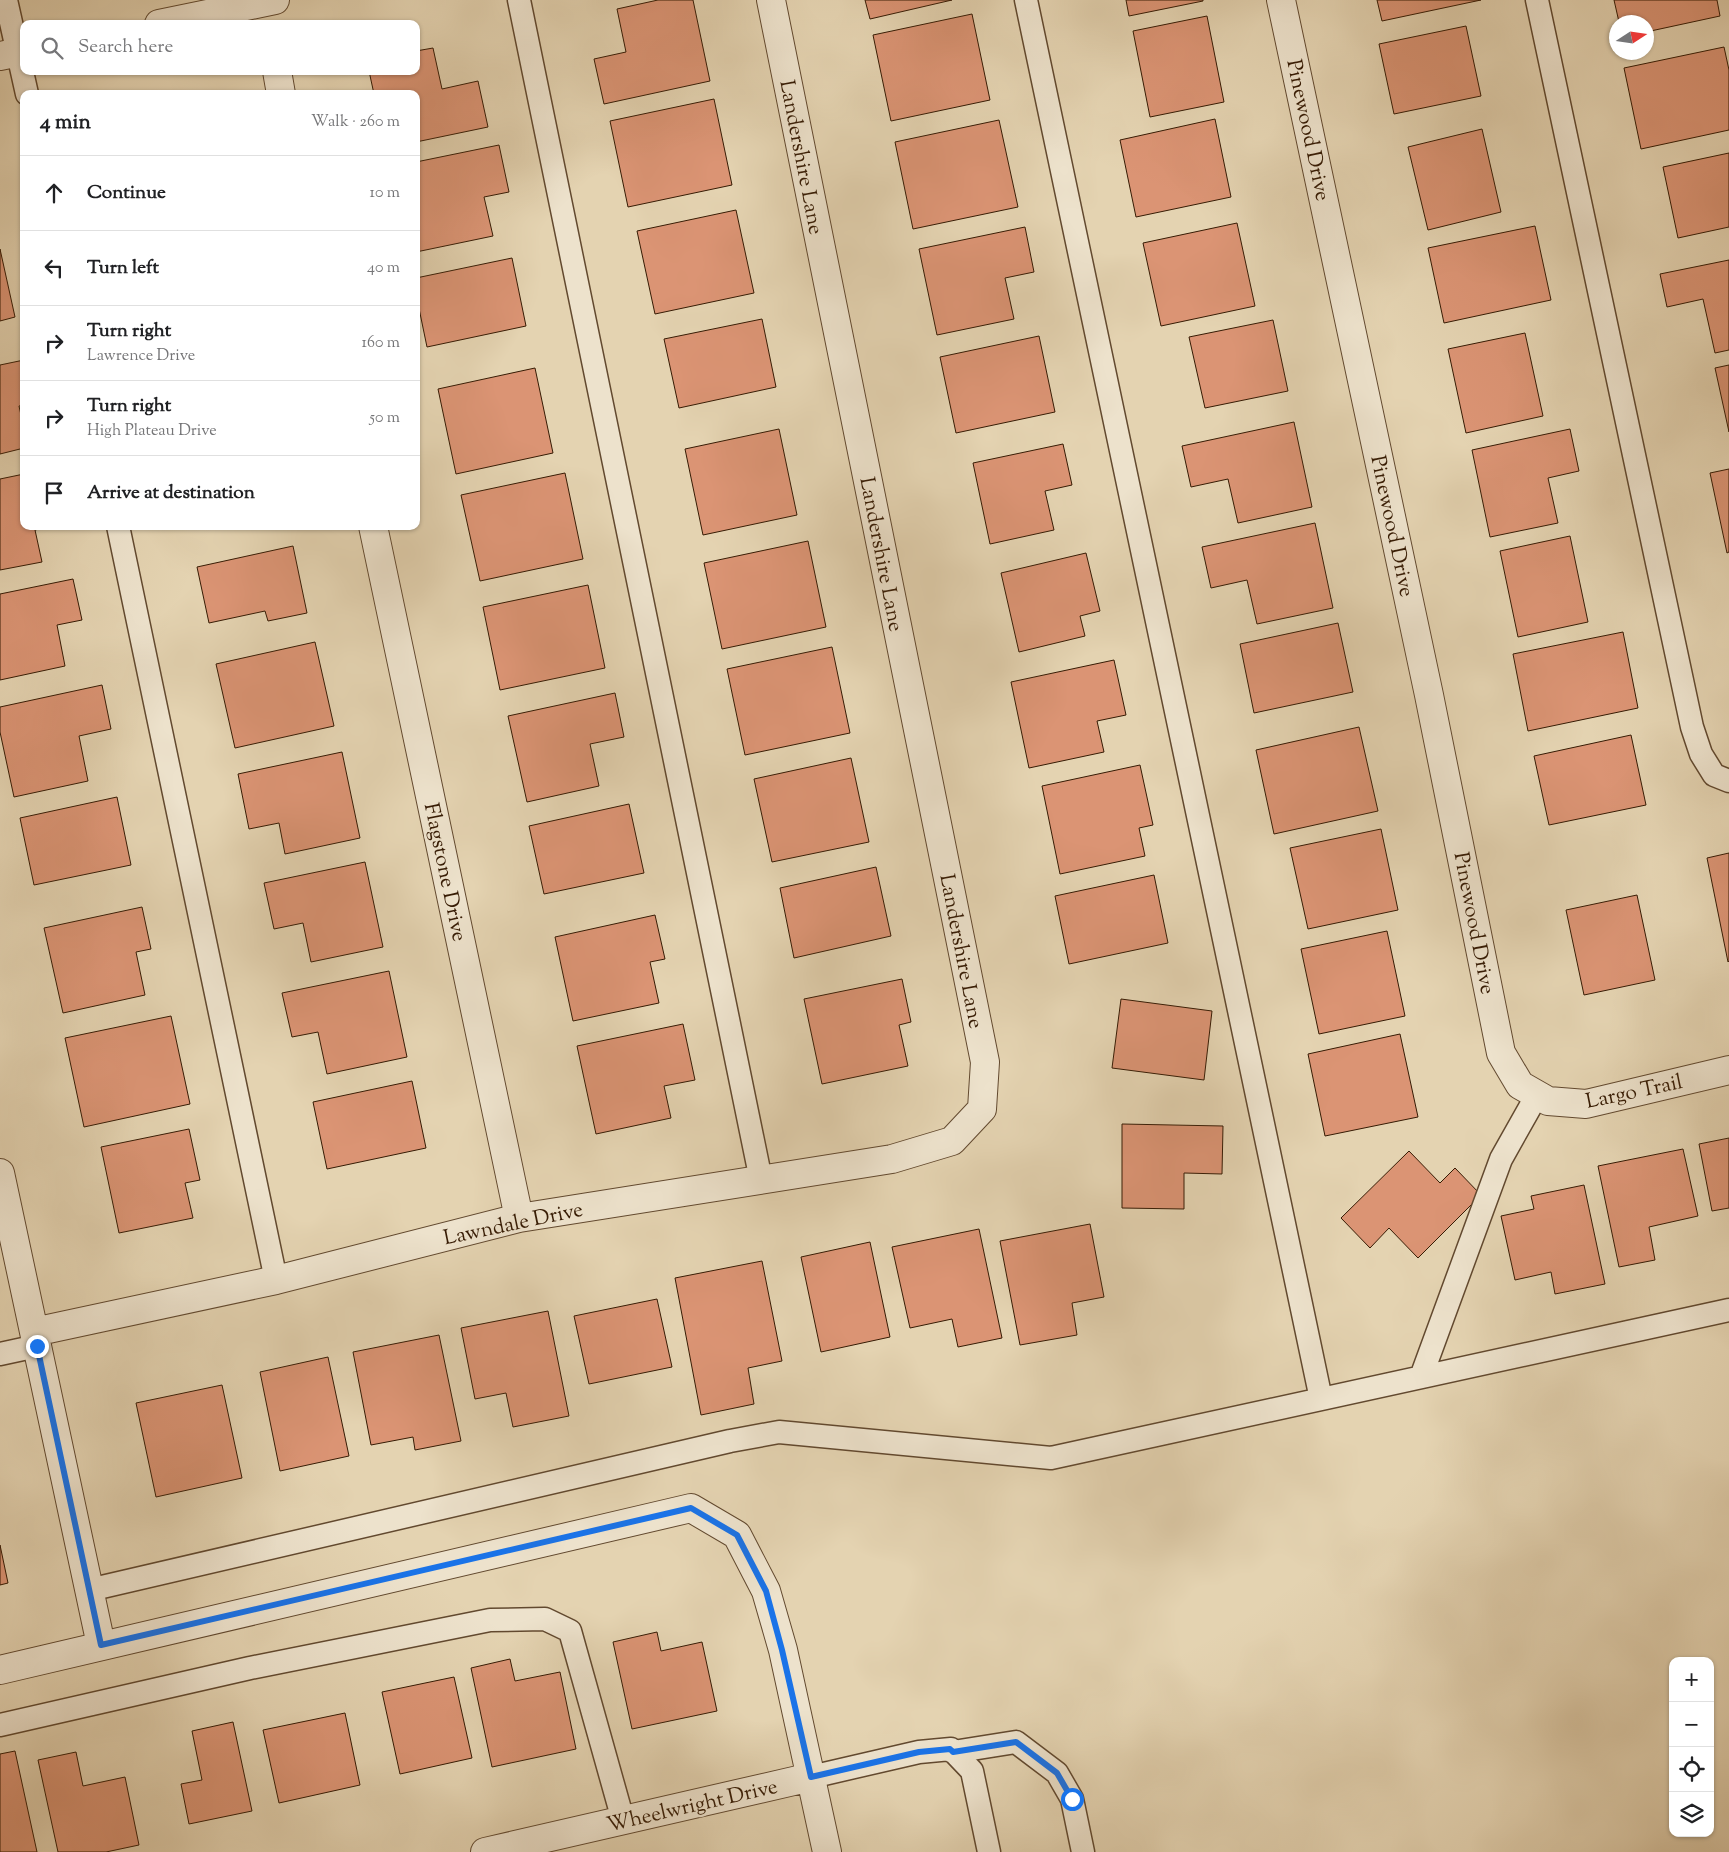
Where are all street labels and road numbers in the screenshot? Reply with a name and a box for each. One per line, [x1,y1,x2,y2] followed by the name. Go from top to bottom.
[1277,57,1337,204] street label: Pinewood Drive
[770,78,830,237] street label: Landershire Lane
[1361,453,1421,600] street label: Pinewood Drive
[850,475,910,634] street label: Landershire Lane
[415,800,473,945] street label: Flagstone Drive
[1445,850,1502,997] street label: Pinewood Drive
[930,872,990,1031] street label: Landershire Lane
[1583,1068,1686,1118] street label: Largo Trail
[441,1196,586,1254] street label: Lawndale Drive
[604,1773,781,1841] street label: Wheelwright Drive

